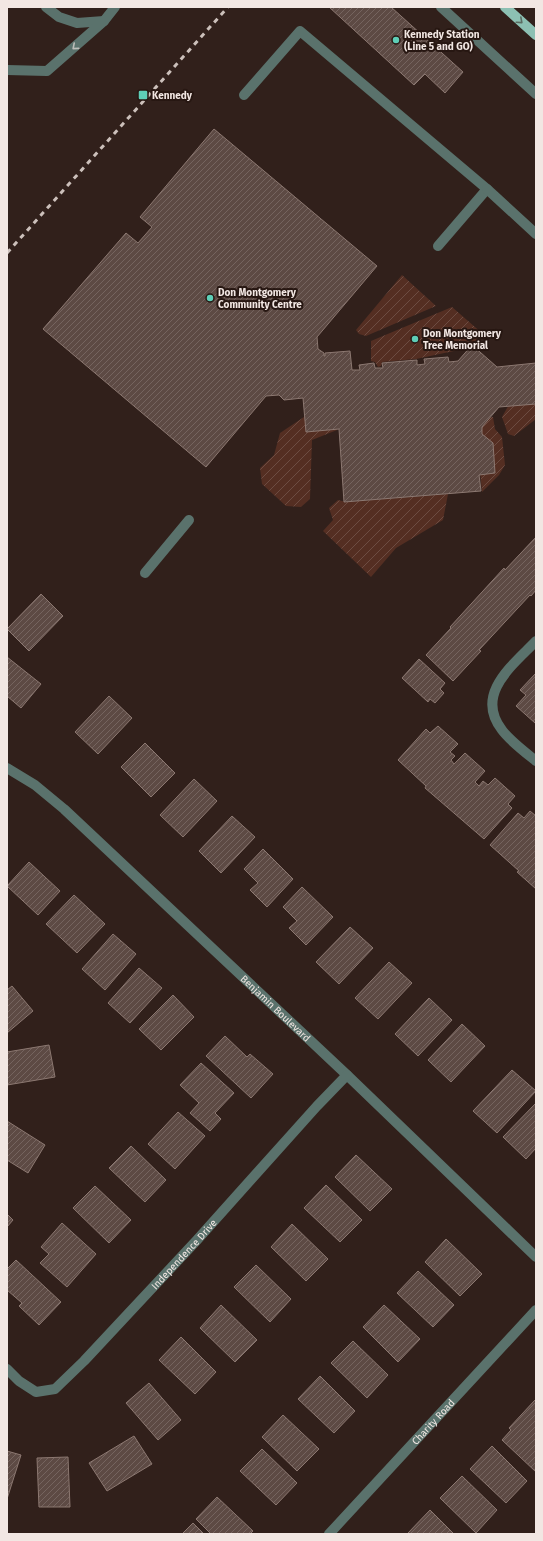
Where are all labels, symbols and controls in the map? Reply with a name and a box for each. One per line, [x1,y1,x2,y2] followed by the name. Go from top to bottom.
[516,16,523,23] one-way arrow
[404,29,480,53] place label: Kennedy Station (Line 5 and GO)
[391,35,401,45] marker: Kennedy Station (Line 5 and GO)
[72,42,79,49] one-way arrow
[137,89,149,101] marker: Kennedy
[152,90,193,102] place label: Kennedy
[218,287,302,311] place label: Don Montgomery Community Centre
[205,293,215,303] marker: Don Montgomery Community Centre
[423,328,502,352] place label: Don Montgomery Tree Memorial
[410,334,420,344] marker: Don Montgomery Tree Memorial
[238,973,313,1044] street label: Benjamin Boulevard
[149,1217,220,1292] street label: Independence Drive
[410,1397,458,1448] street label: Charity Road

